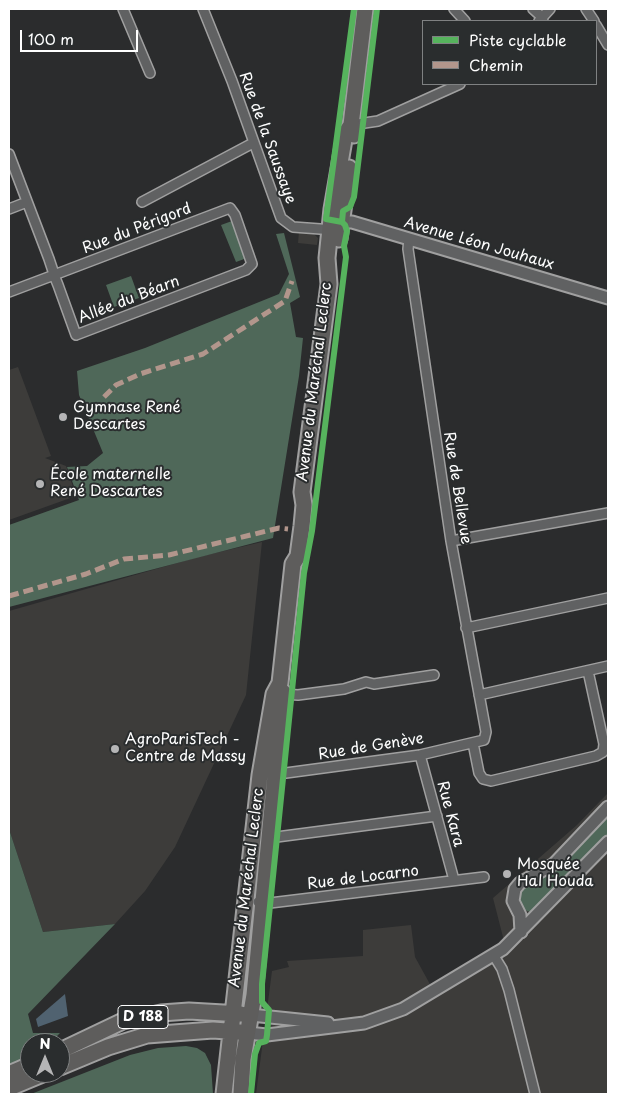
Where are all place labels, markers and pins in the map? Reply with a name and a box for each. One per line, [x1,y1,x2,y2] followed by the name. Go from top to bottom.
[73,399,181,434] place label: Gymnase René Descartes
[57,411,69,423] marker: Gymnase René Descartes
[50,466,171,501] place label: École maternelle René Descartes
[34,478,46,490] marker: École maternelle René Descartes
[125,731,246,766] place label: AgroParisTech - Centre de Massy
[109,743,121,755] marker: AgroParisTech - Centre de Massy
[517,856,594,891] place label: Mosquée Hal Houda
[501,868,513,880] marker: Mosquée Hal Houda

